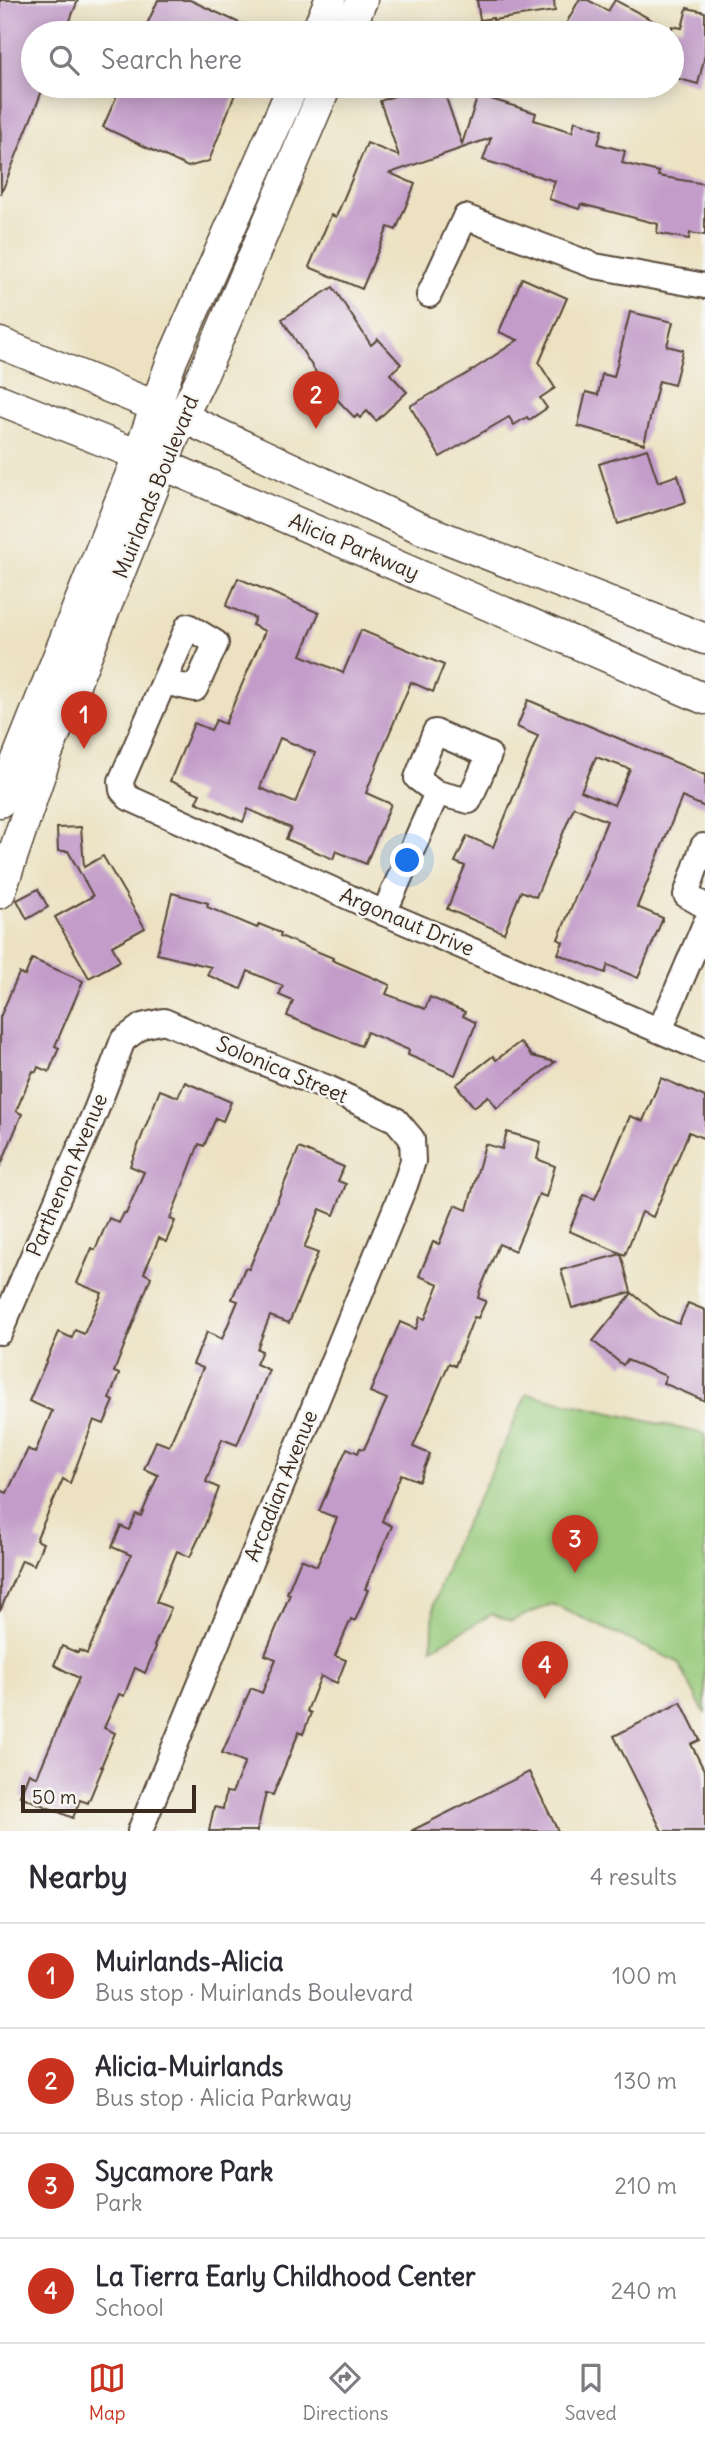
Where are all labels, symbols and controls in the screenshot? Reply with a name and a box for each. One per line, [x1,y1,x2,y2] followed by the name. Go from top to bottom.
[21,21,684,98] search box
[45,41,83,79] icon: search
[101,43,242,76] text: Search here
[293,371,339,429] pin: 2
[107,391,205,582] street label: Muirlands Boulevard
[285,507,423,586] street label: Alicia Parkway
[61,691,107,749] pin: 1
[390,843,424,877] your location
[336,881,478,962] street label: Argonaut Drive
[212,1030,352,1109] street label: Solonica Street
[20,1089,113,1260] street label: Parthenon Avenue
[238,1406,323,1565] street label: Arcadian Avenue
[552,1515,598,1573] pin: 3
[522,1641,568,1699] pin: 4
[21,1782,196,1814] scale bar
[32,1785,77,1809] text: 50 m
[28,1858,128,1896] text: Nearby
[590,1862,677,1891] text: 4 results
[95,1945,284,1978] text: Muirlands-Alicia
[46,1961,56,1990] text: 1
[612,1961,677,1990] text: 100 m
[95,1978,413,2007] text: Bus stop · Muirlands Boulevard
[95,2050,283,2083] text: Alicia-Muirlands
[45,2066,57,2095] text: 2
[614,2066,677,2095] text: 130 m
[95,2083,352,2112] text: Bus stop · Alicia Parkway
[95,2155,273,2188] text: Sycamore Park
[44,2171,58,2200] text: 3
[614,2171,677,2200] text: 210 m
[95,2188,143,2217] text: Park
[95,2260,476,2293] text: La Tierra Early Childhood Center
[44,2276,58,2305] text: 4
[611,2276,677,2305] text: 240 m
[95,2293,164,2322] text: School
[88,2359,126,2425] tab: Map
[303,2359,388,2425] tab: Directions
[565,2359,617,2425] tab: Saved

